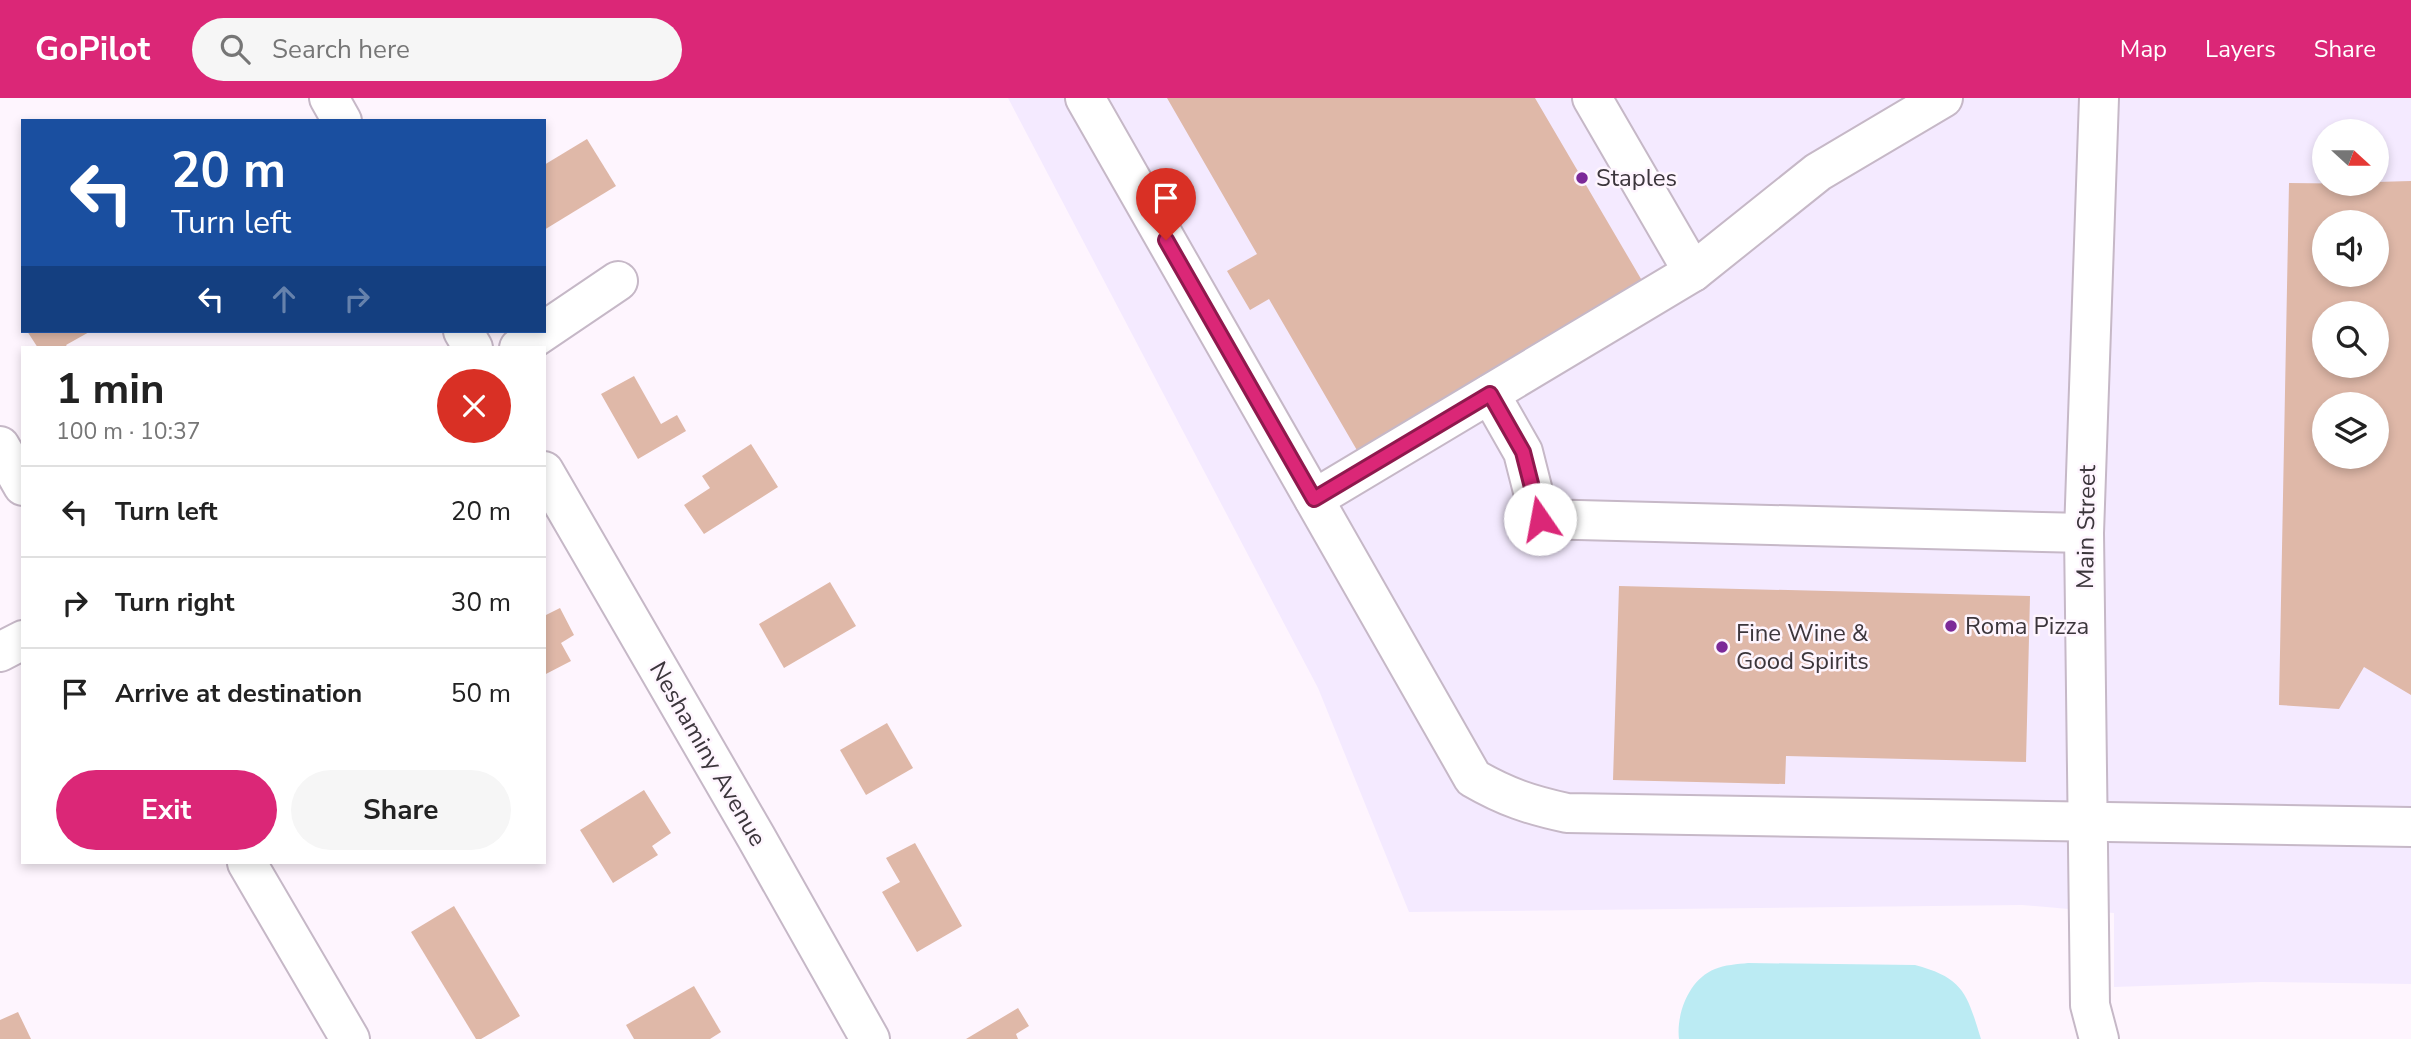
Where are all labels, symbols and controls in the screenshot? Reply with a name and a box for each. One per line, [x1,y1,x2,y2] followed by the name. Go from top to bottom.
[192,18,682,81] search box
[35,27,150,72] text: GoPilot
[216,30,254,68] icon: search
[272,32,410,67] text: Search here
[2120,33,2167,65] text: Map
[2205,33,2276,65] text: Layers
[2314,33,2376,65] text: Share
[2312,119,2389,196] north arrow
[2312,119,2389,469] map controls
[171,137,286,204] text: 20 m
[56,147,147,238] icon: left
[1596,162,1677,194] place label: Staples
[1136,168,1196,240] pin
[1574,170,1590,186] marker: Staples
[1147,179,1185,217] icon: arrive
[171,201,291,244] text: Turn left
[2312,210,2389,287] button: sound
[192,280,230,318] icon: left
[265,280,303,318] icon: ahead
[338,280,376,318] icon: right
[2312,301,2389,378] button: search
[56,361,165,418] text: 1 min
[437,369,511,443] button: close
[2312,392,2389,469] button: layers
[56,416,201,447] text: 100 m · 10:37
[2069,464,2103,589] street label: Main Street
[1503,482,1577,556] position arrow
[56,493,94,531] icon: left
[115,494,218,529] text: Turn left
[451,494,511,529] text: 20 m
[56,584,94,622] icon: right
[115,585,234,620] text: Turn right
[451,585,511,620] text: 30 m
[1965,610,2089,642] place label: Roma Pizza
[1736,617,1869,677] place label: Fine Wine & Good Spirits
[1943,618,1959,634] marker: Roma Pizza
[1714,639,1730,655] marker: Fine Wine & Good Spirits
[642,656,774,852] street label: Neshaminy Avenue
[56,675,94,713] icon: arrive
[115,676,362,711] text: Arrive at destination
[451,676,511,711] text: 50 m
[56,770,277,850] button: Exit
[291,770,511,850] button: Share

